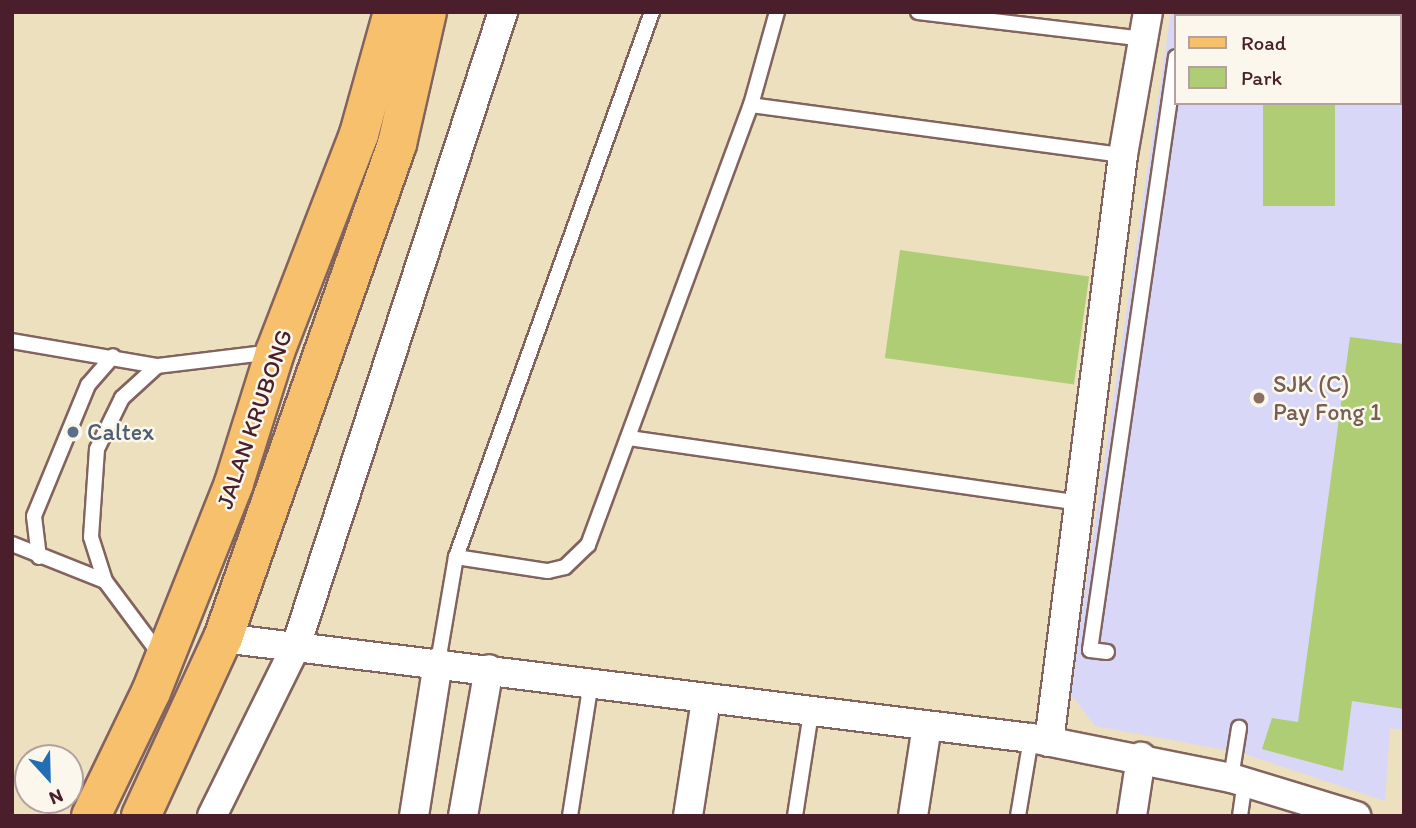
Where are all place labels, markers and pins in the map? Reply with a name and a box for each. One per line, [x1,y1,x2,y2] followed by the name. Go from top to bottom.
[1273,370,1381,426] place label: SJK (C) Pay Fong 1
[1251,390,1267,406] marker: SJK (C) Pay Fong 1
[87,418,154,446] place label: Caltex
[65,424,81,440] marker: Caltex

